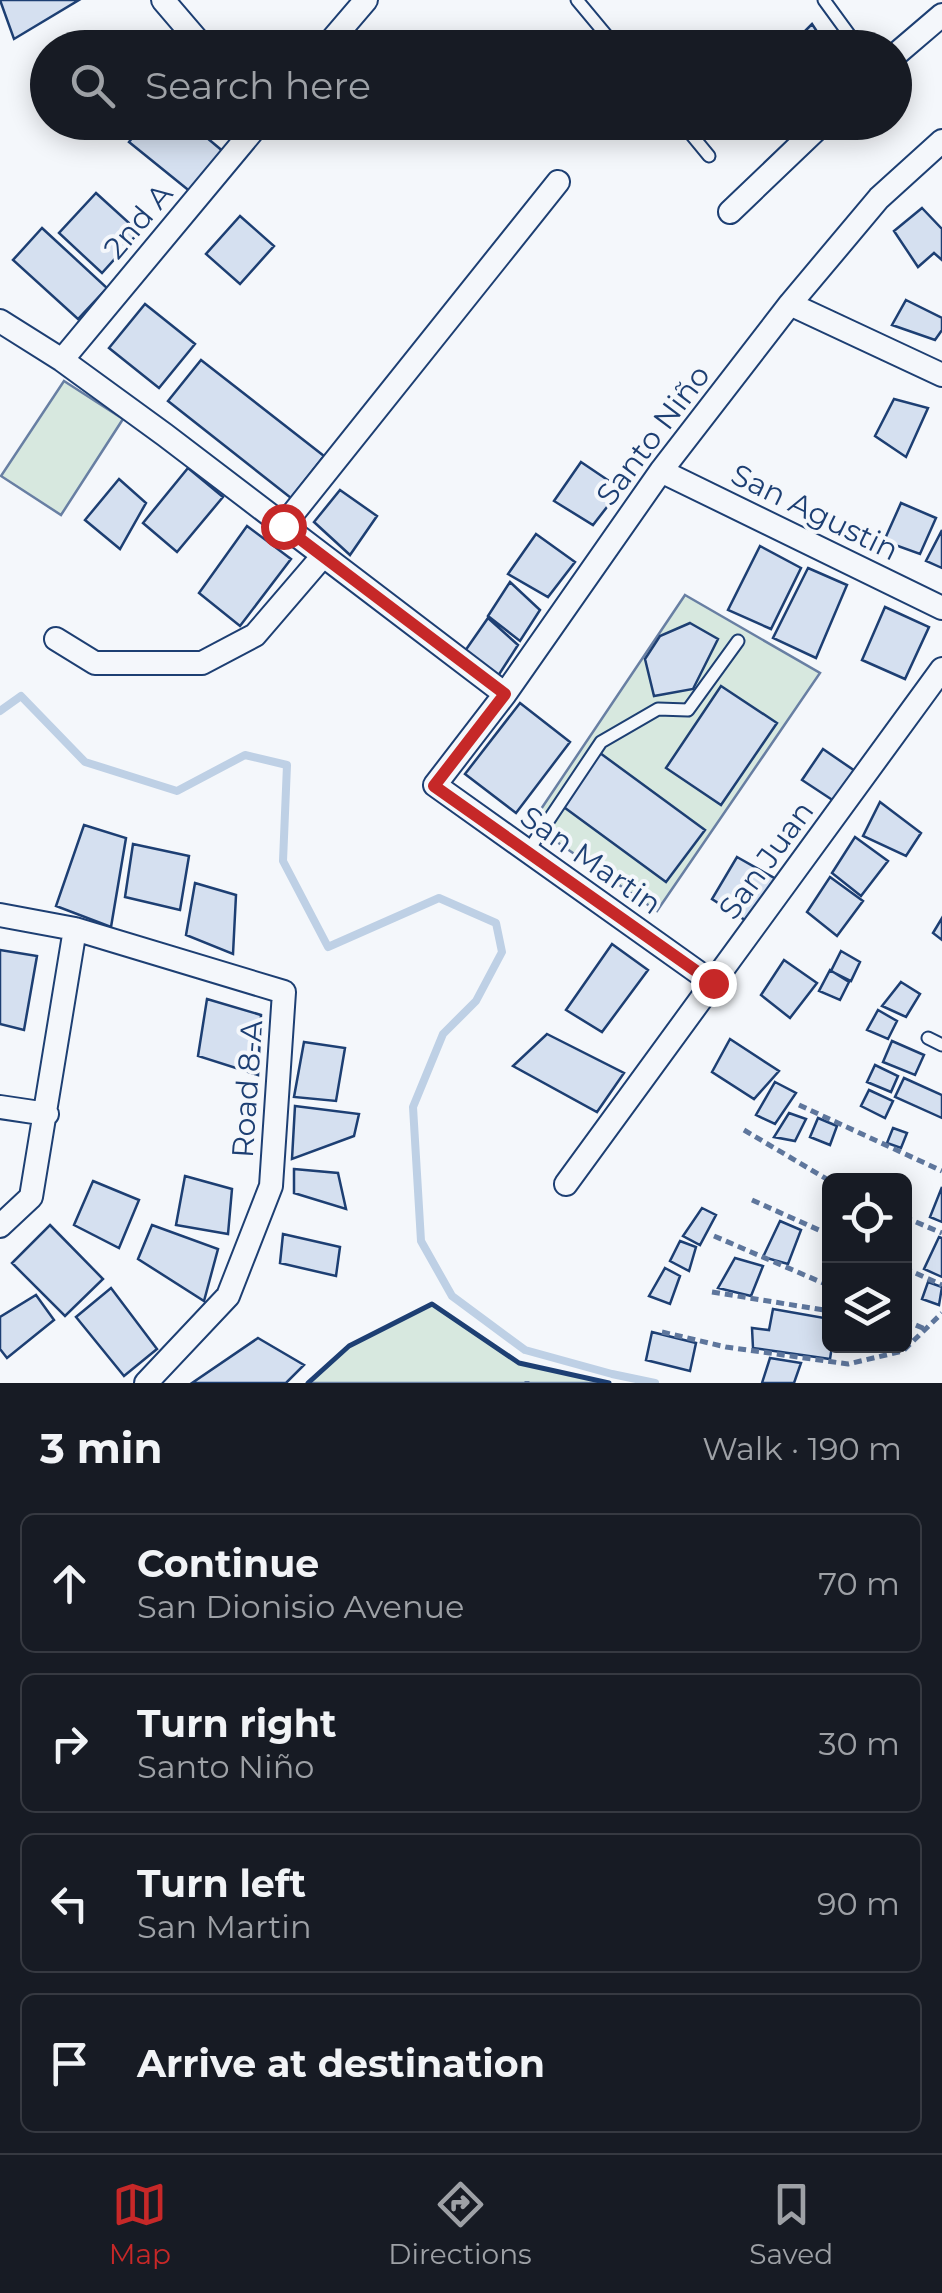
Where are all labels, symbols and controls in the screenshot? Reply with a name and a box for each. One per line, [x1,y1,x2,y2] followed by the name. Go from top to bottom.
[30,30,912,140] search box
[65,58,120,113] icon: search
[145,62,371,109] text: Search here
[96,175,180,266] street label: 2nd A
[588,357,718,513] street label: Santo Niño
[725,456,905,568] street label: San Agustin
[261,504,307,550] route start
[711,794,821,926] street label: San Juan
[513,798,669,922] street label: San Martin
[691,961,737,1007] route end
[224,1018,270,1159] street label: Road 8-A
[822,1173,912,1353] map controls
[822,1173,912,1263] button: locate
[822,1263,912,1353] button: layers
[40,1422,162,1474] text: 3 min
[702,1429,902,1468] text: Walk · 190 m
[137,1540,319,1587] text: Continue
[42,1556,97,1611] icon: ahead
[818,1564,900,1603] text: 70 m
[137,1587,464,1626] text: San Dionisio Avenue
[137,1700,336,1747] text: Turn right
[42,1716,97,1771] icon: right
[818,1724,900,1763] text: 30 m
[137,1747,314,1786] text: Santo Niño
[137,1860,306,1907] text: Turn left
[42,1876,97,1931] icon: left
[817,1884,900,1923] text: 90 m
[137,1907,312,1946] text: San Martin
[42,2036,97,2091] icon: arrive
[137,2040,545,2087] text: Arrive at destination
[109,2177,171,2271] tab: Map
[388,2177,532,2271] tab: Directions
[749,2177,833,2271] tab: Saved

